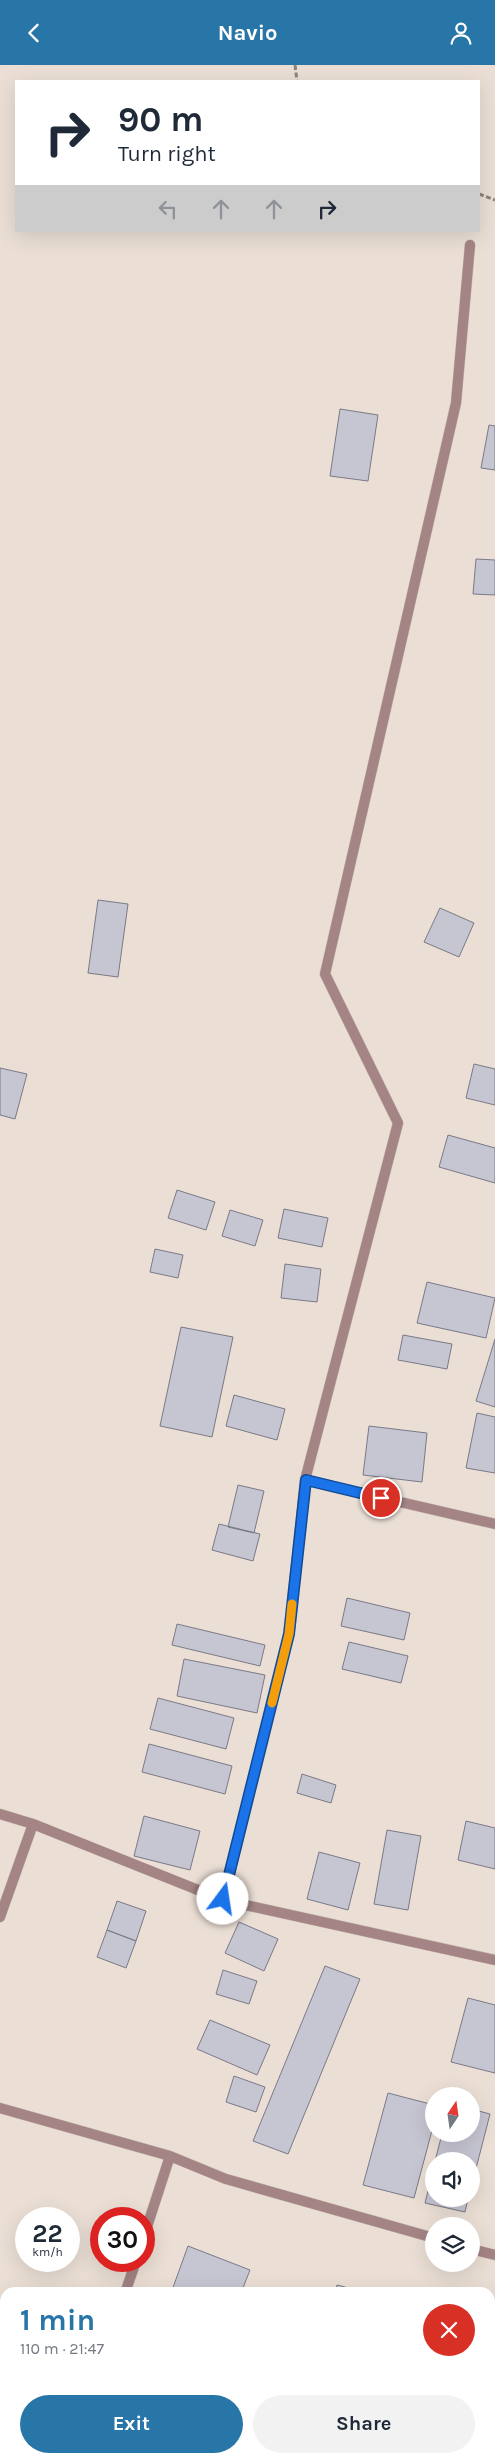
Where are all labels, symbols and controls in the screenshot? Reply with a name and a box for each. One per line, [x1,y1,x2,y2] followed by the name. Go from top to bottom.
[20,19,48,47] icon: back
[447,19,475,47] icon: person
[218,20,277,46] text: Navio
[118,99,204,140] text: 90 m
[35,100,100,165] icon: right
[118,141,216,167] text: Turn right
[154,195,182,223] icon: left
[207,195,235,223] icon: ahead
[260,195,288,223] icon: ahead
[313,195,341,223] icon: right
[360,1477,402,1519] pin
[367,1484,395,1512] icon: arrive
[196,1872,248,1924] position arrow
[425,2087,480,2143] north arrow
[425,2087,480,2272] map controls
[425,2152,480,2207] button: sound
[90,2207,155,2272] speed limit sign: 30
[425,2217,480,2272] button: layers
[32,2219,63,2248] text: 22
[32,2245,63,2259] text: km/h
[20,2302,95,2338] text: 1 min
[423,2304,475,2356] button: close
[20,2339,104,2358] text: 110 m · 21:47
[20,2395,243,2453] button: Exit
[253,2395,475,2453] button: Share

